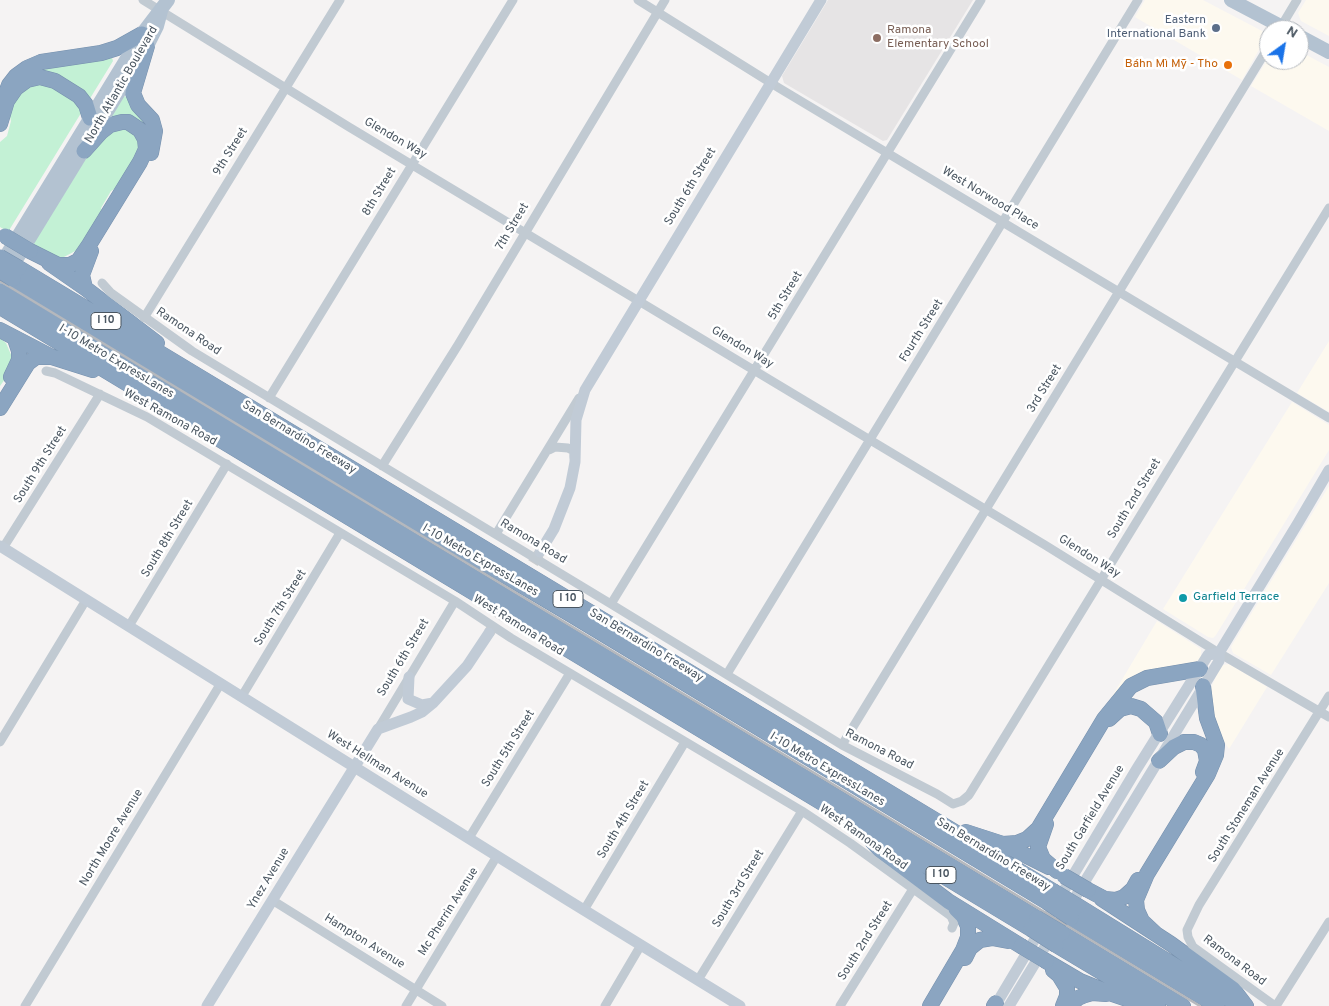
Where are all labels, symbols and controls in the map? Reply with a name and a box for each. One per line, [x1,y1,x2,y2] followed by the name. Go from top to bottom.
[1107,14,1206,42] place label: Eastern International Bank
[1259,20,1309,70] north arrow
[1210,22,1222,34] marker: Eastern International Bank
[1283,23,1300,43] text: N
[83,24,161,146] street label: North Atlantic Boulevard
[887,24,989,52] place label: Ramona Elementary School
[871,32,883,44] marker: Ramona Elementary School
[1125,58,1218,72] place label: Báhn Mì Mỹ - Tho
[1222,59,1234,71] marker: Báhn Mì Mỹ - Tho
[361,115,429,163] street label: Glendon Way
[211,125,251,179] street label: 9th Street
[662,145,720,229] street label: South 6th Street
[939,164,1041,234] street label: West Norwood Place
[360,165,400,219] street label: 8th Street
[493,201,533,253] street label: 7th Street
[766,269,806,323] street label: 5th Street
[897,297,947,365] street label: Fourth Street
[153,305,223,359] street label: Ramona Road
[91,312,121,330] road number: I 10
[56,322,176,402] street label: I-10 Metro ExpressLanes
[708,324,776,372] street label: Glendon Way
[1025,362,1065,416] street label: 3rd Street
[121,386,219,450] street label: West Ramona Road
[239,398,359,478] street label: San Bernardino Freeway
[11,424,71,506] street label: South 9th Street
[1105,456,1165,542] street label: South 2nd Street
[139,497,197,581] street label: South 8th Street
[497,517,569,567] street label: Ramona Road
[419,522,541,600] street label: I-10 Metro ExpressLanes
[1055,532,1123,582] street label: Glendon Way
[252,567,310,649] street label: South 7th Street
[553,590,583,608] road number: I 10
[1193,591,1279,605] place label: Garfield Terrace
[470,592,566,660] street label: West Ramona Road
[1177,592,1189,604] marker: Garfield Terrace
[586,606,706,686] street label: San Bernardino Freeway
[375,616,433,700] street label: South 6th Street
[479,708,539,790] street label: South 5th Street
[842,727,916,773] street label: Ramona Road
[324,728,430,802] street label: West Hellman Avenue
[767,730,887,810] street label: I-10 Metro ExpressLanes
[1206,746,1288,866] street label: South Stoneman Avenue
[1054,763,1128,873] street label: South Garfield Avenue
[595,778,653,862] street label: South 4th Street
[77,787,147,889] street label: North Moore Avenue
[816,802,910,874] street label: West Ramona Road
[933,815,1053,895] street label: San Bernardino Freeway
[245,845,293,913] street label: Ynez Avenue
[710,847,768,931] street label: South 3rd Street
[416,865,482,959] street label: Mc Pherrin Avenue
[926,866,956,884] road number: I 10
[836,899,896,983] street label: South 2nd Street
[321,911,407,973] street label: Hampton Avenue
[1200,933,1268,989] street label: Ramona Road

